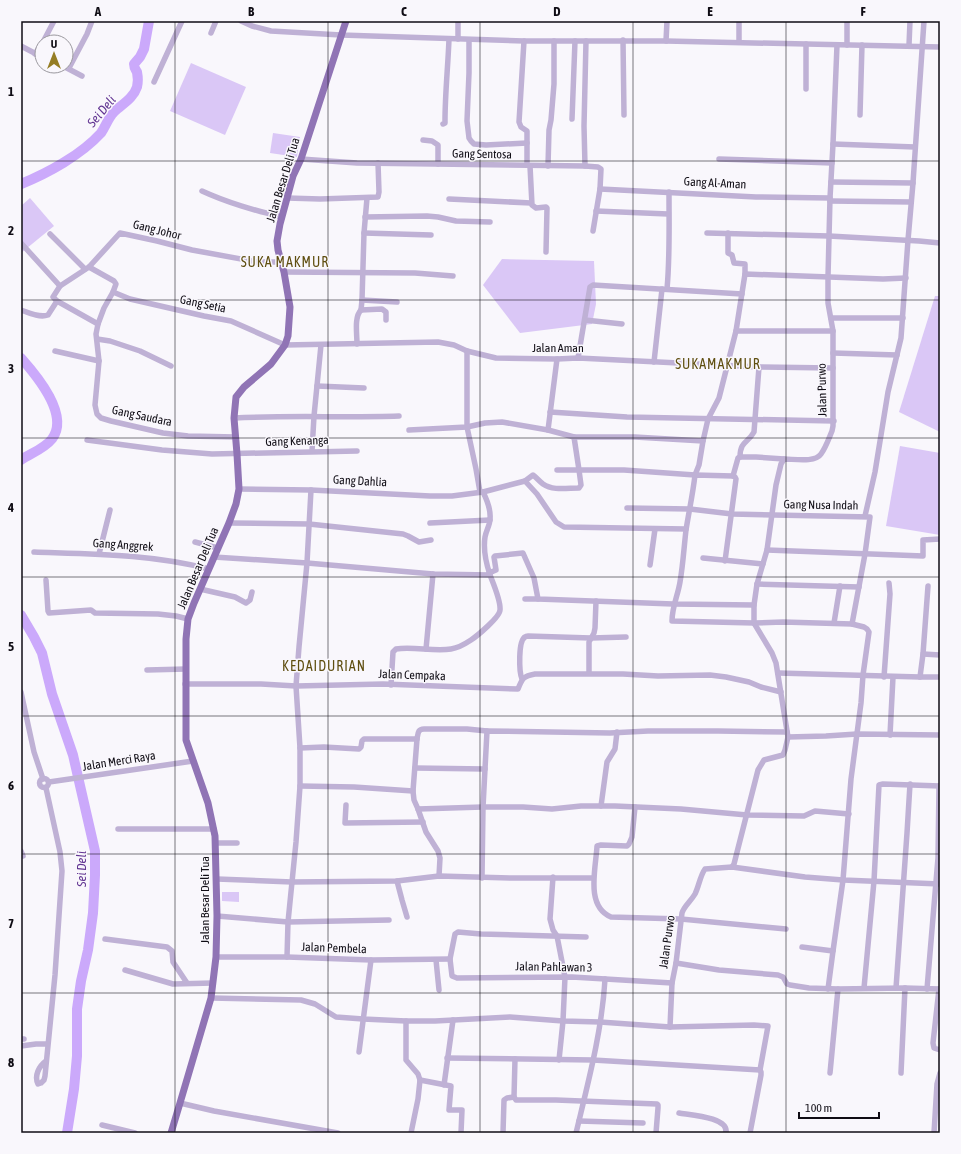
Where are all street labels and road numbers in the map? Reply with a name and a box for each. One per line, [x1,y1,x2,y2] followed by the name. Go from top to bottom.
[264,136,302,224] street label: Jalan Besar Deli Tua
[452,146,512,162] street label: Gang Sentosa
[683,174,747,192] street label: Gang Al-Aman
[132,217,183,243] street label: Gang Johor
[179,292,227,316] street label: Gang Setia
[532,341,584,355] street label: Jalan Aman
[815,363,829,417] street label: Jalan Purwo
[111,403,173,429] street label: Gang Saudara
[265,433,329,449] street label: Gang Kenanga
[333,473,387,489] street label: Gang Dahlia
[783,497,859,513] street label: Gang Nusa Indah
[174,525,222,611] street label: Jalan Besar Deli Tua
[92,536,154,554] street label: Gang Anggrek
[378,667,446,683] street label: Jalan Cempaka
[82,748,156,774] street label: Jalan Merci Raya
[198,856,212,944] street label: Jalan Besar Deli Tua
[656,914,678,969] street label: Jalan Purwo
[301,940,367,956] street label: Jalan Pembela
[515,959,593,975] street label: Jalan Pahlawan 3

